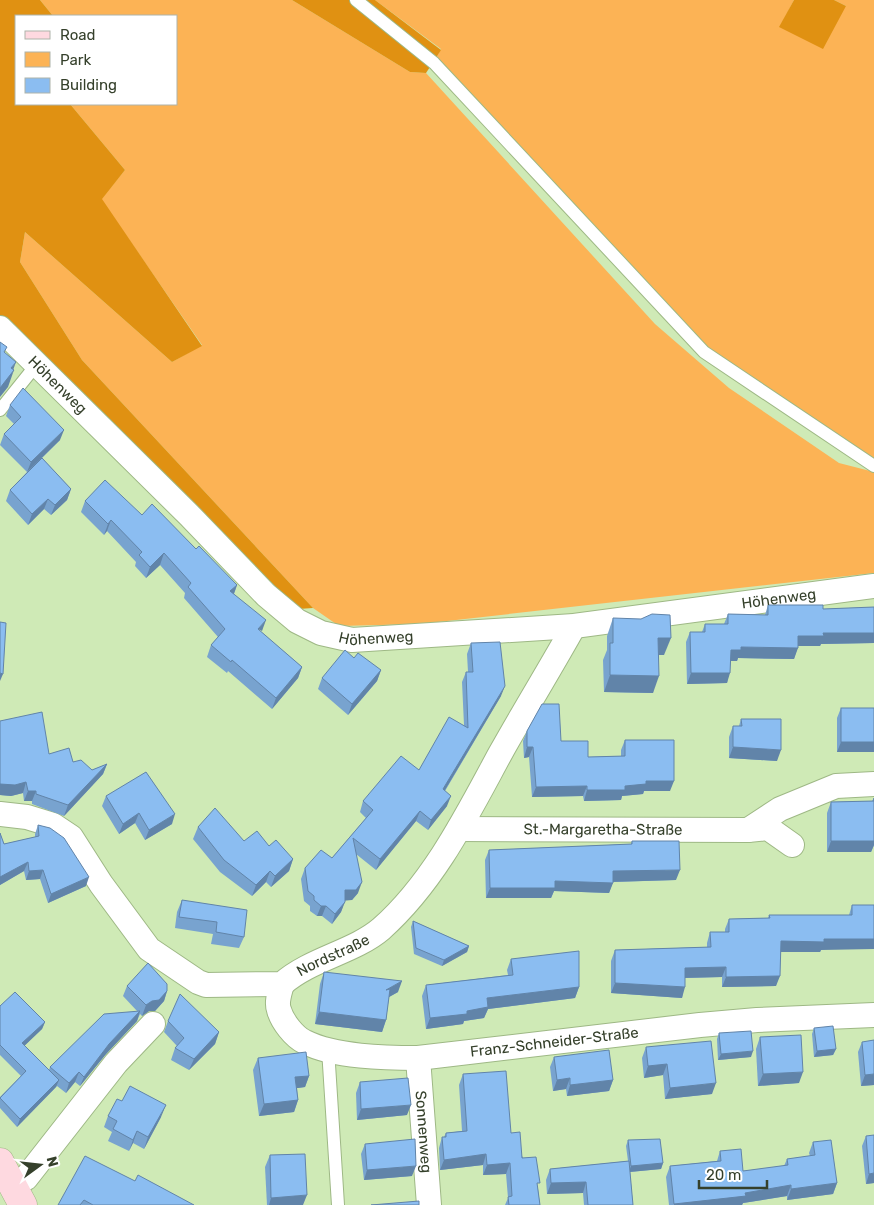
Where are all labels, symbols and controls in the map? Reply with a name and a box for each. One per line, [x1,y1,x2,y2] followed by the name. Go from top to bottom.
[15,15,178,105] legend
[60,26,96,44] text: Road
[60,51,91,69] text: Park
[60,76,117,94] text: Building
[25,352,91,418] street label: Höhenweg
[740,585,817,613] street label: Höhenweg
[337,627,414,649] street label: Höhenweg
[523,820,683,839] street label: St.-Margaretha-Straße
[293,930,373,980] street label: Nordstraße
[469,1023,640,1061] street label: Franz-Schneider-Straße
[411,1090,436,1174] street label: Sonnenweg
[15,1140,65,1190] north arrow
[43,1155,62,1169] text: N
[699,1158,766,1190] scale bar
[706,1166,741,1184] text: 20 m

